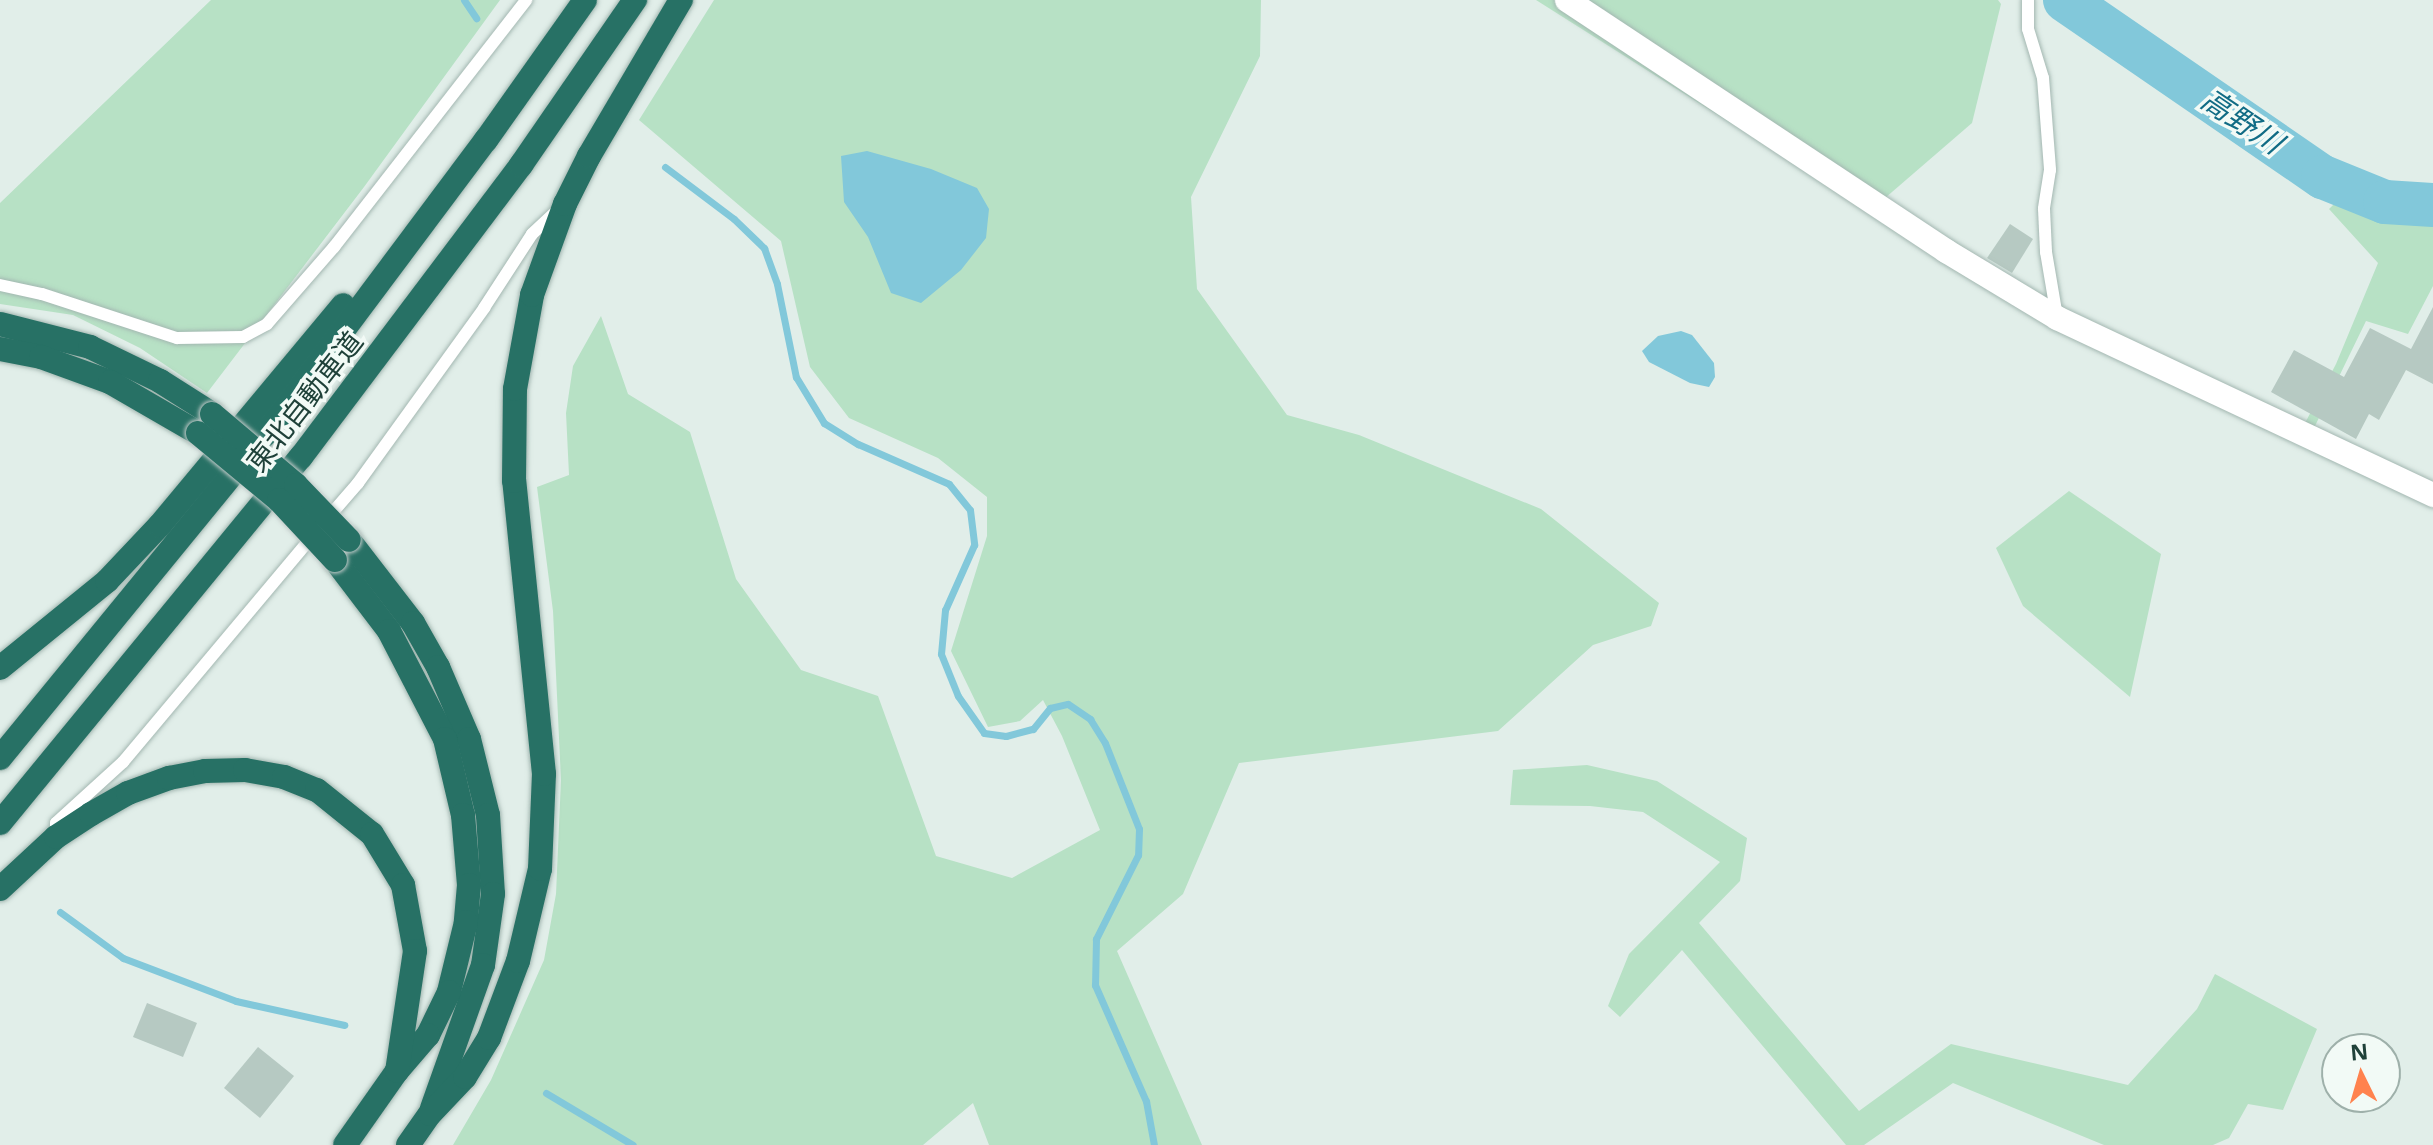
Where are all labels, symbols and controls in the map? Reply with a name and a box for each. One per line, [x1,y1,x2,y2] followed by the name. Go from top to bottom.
[2195,81,2289,161] water label: 高野川
[239,324,369,478] street label: 東北自動車道
[2321,1033,2401,1113] north arrow
[2349,1035,2369,1067] text: N

